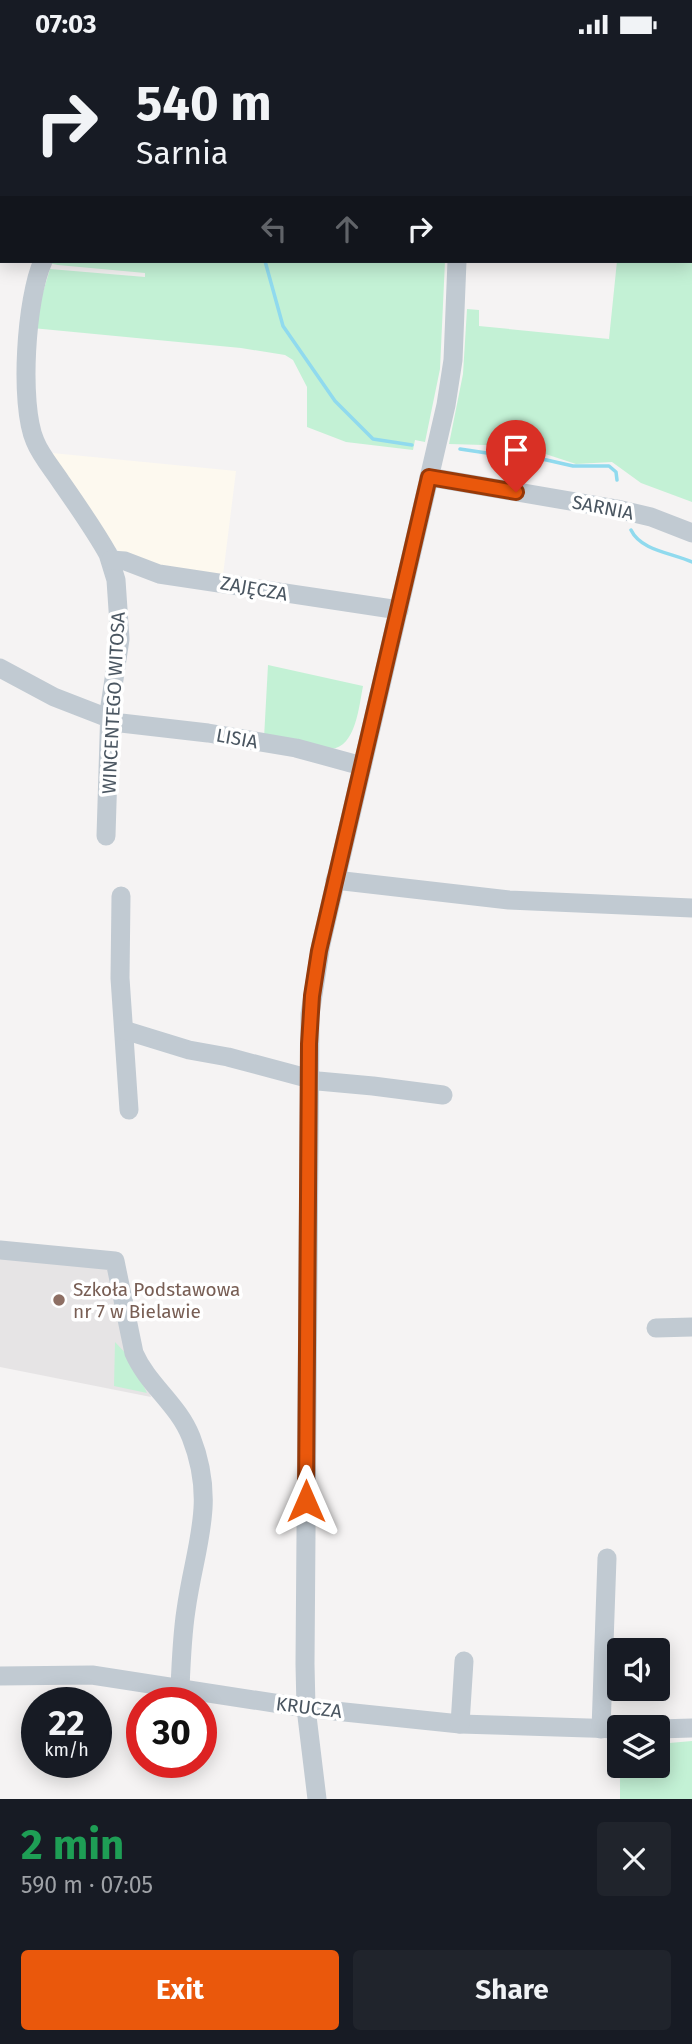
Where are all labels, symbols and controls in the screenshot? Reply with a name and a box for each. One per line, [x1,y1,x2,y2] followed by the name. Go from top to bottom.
[35,9,97,40] text: 07:03
[136,74,272,133] text: 540 m
[21,77,112,168] icon: right
[136,134,228,172] text: Sarnia
[255,210,293,248] icon: left
[328,210,366,248] icon: ahead
[401,210,439,248] icon: right
[486,420,546,492] pin
[497,431,535,469] icon: arrive
[570,490,636,525] street label: SARNIA
[219,571,289,606] street label: ZAJĘCZA
[97,611,130,795] street label: WINCENTEGO WITOSA
[214,724,260,753] street label: LISIA
[73,1278,240,1323] place label: Szkoła Podstawowa nr 7 w Bielawie
[51,1292,67,1308] marker: Szkoła Podstawowa nr 7 w Bielawie
[269,1464,343,1538] position arrow
[607,1638,670,1778] map controls
[607,1638,670,1701] button: sound
[126,1687,217,1778] speed limit sign: 30
[275,1692,343,1723] street label: KRUCZA
[48,1702,85,1744] text: 22
[607,1715,670,1778] button: layers
[44,1739,89,1761] text: km/h
[21,1820,124,1870] text: 2 min
[597,1822,671,1896] button: close
[21,1871,153,1899] text: 590 m · 07:05
[21,1950,339,2030] button: Exit
[353,1950,671,2030] button: Share

